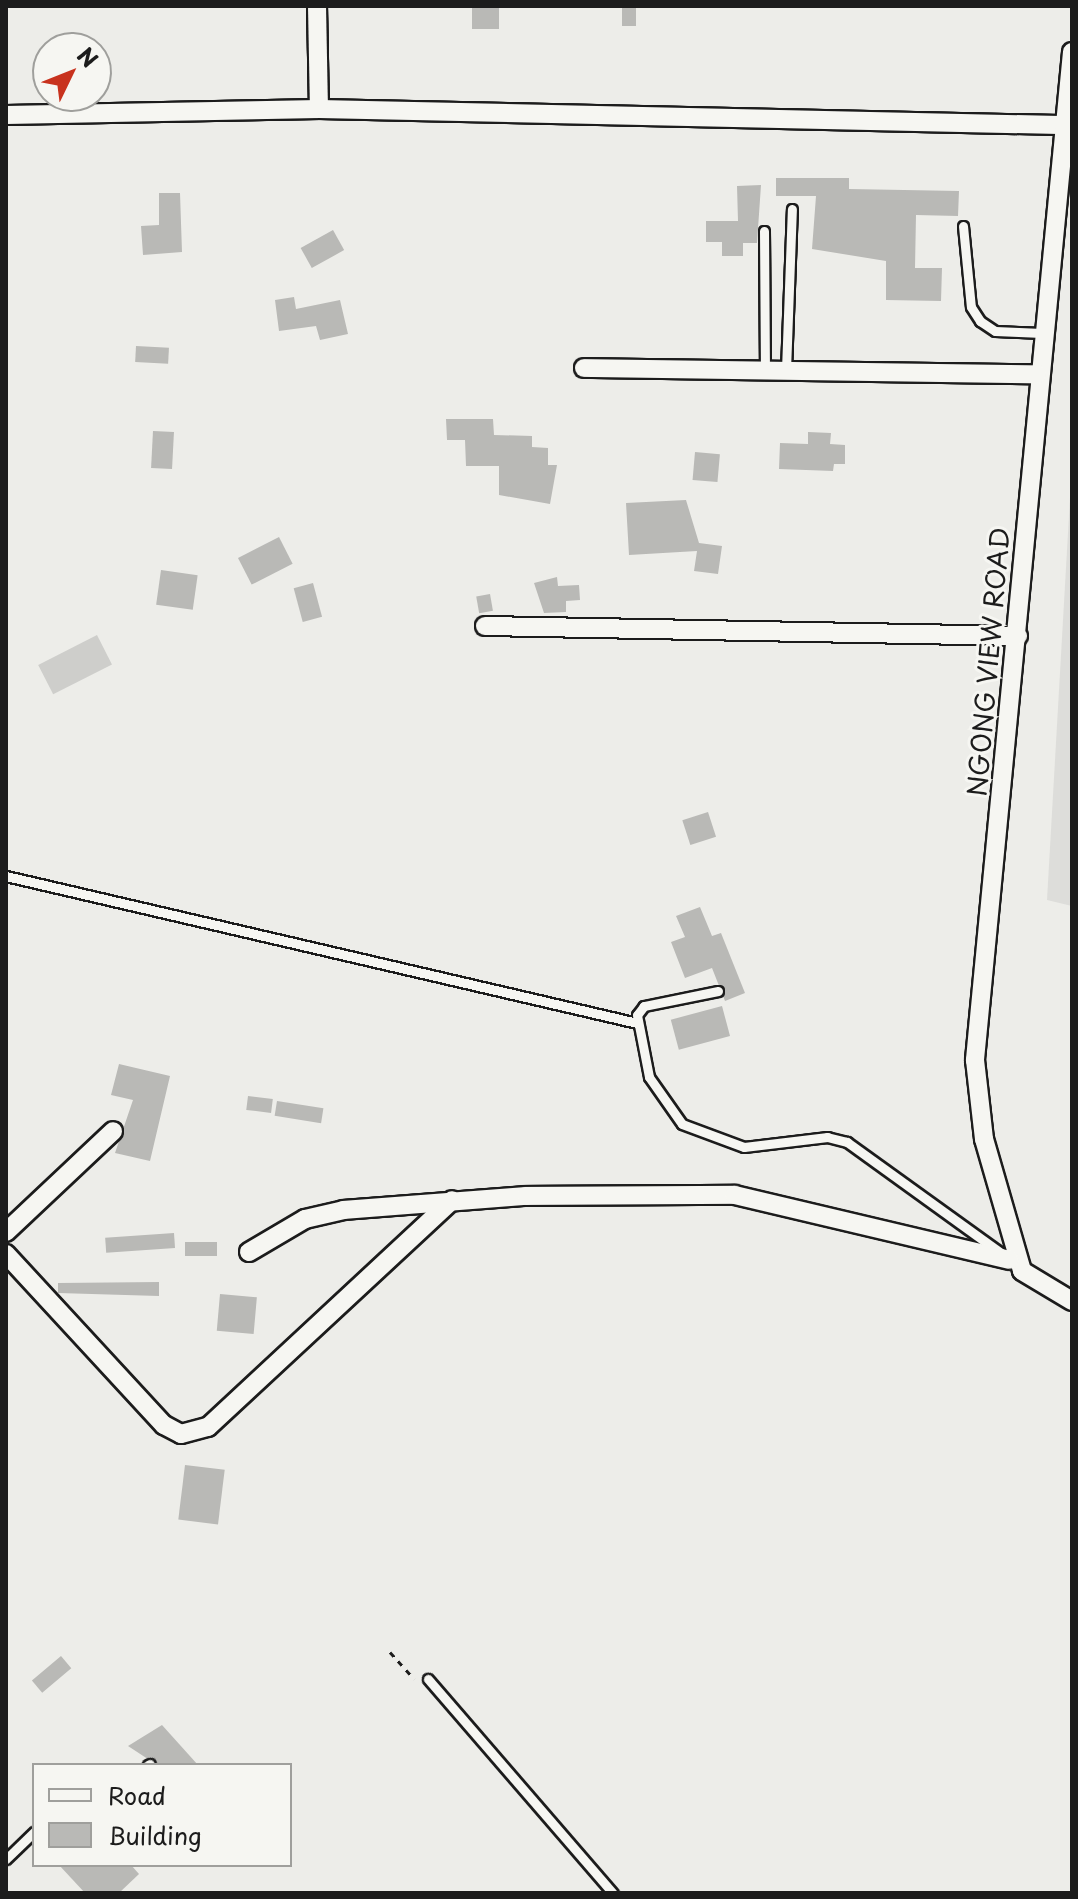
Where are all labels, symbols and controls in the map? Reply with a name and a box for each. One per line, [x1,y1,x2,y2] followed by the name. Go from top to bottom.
[32,32,112,112] north arrow
[70,39,106,74] text: N
[961,525,1015,799] street label: NGONG VIEW ROAD
[32,1763,292,1867] legend
[108,1777,166,1813] text: Road
[108,1817,202,1853] text: Building

